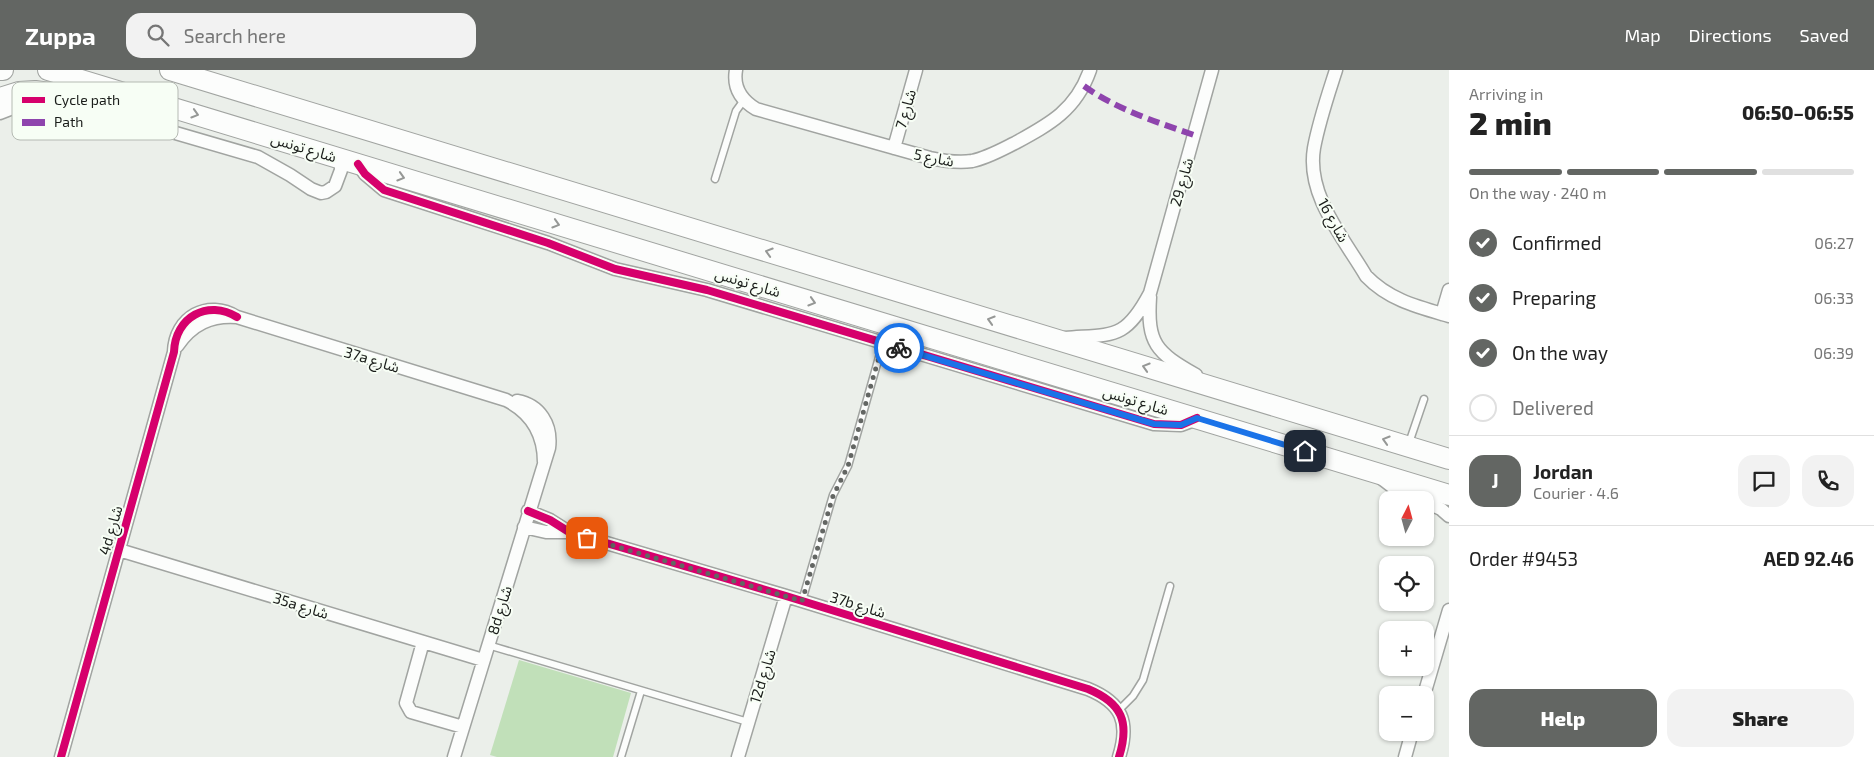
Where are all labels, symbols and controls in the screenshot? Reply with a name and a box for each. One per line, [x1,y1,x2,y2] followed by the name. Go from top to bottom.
[126,13,476,58] search box
[25,21,96,50] text: Zuppa
[144,21,172,49] icon: search
[184,24,286,47] text: Search here
[1624,24,1661,46] text: Map
[1689,24,1772,46] text: Directions
[1800,24,1849,46] text: Saved
[12,82,178,140] legend
[1469,84,1543,103] text: Arriving in
[891,87,923,132] street label: شارع 7
[54,91,120,108] text: Cycle path
[1742,101,1854,124] text: 06:50–06:55
[1469,103,1552,141] text: 2 min
[191,108,199,118] one-way arrow
[54,113,83,130] text: Path
[268,129,339,169] street label: شارع تونس
[912,144,956,174] street label: شارع 5
[1166,155,1200,209] street label: شارع 29
[396,171,404,181] one-way arrow
[1469,183,1607,202] text: On the way · 240 m
[1311,195,1353,247] street label: شارع 16
[552,218,560,228] one-way arrow
[1469,229,1497,257] icon: check
[1512,231,1602,254] text: Confirmed
[1814,233,1854,252] text: 06:27
[765,248,773,258] one-way arrow
[712,264,783,304] street label: شارع تونس
[1469,284,1497,312] icon: check
[1512,286,1596,309] text: Preparing
[1814,288,1854,307] text: 06:33
[808,296,816,306] one-way arrow
[987,315,996,325] one-way arrow
[874,323,924,373] courier
[885,334,913,362] icon: bike
[1469,339,1497,367] icon: check
[1512,341,1608,364] text: On the way
[341,342,402,380] street label: 37a شارع
[1813,343,1854,362] text: 06:39
[1143,363,1151,373] one-way arrow
[1100,382,1171,422] street label: شارع تونس
[1512,396,1594,419] text: Delivered
[1284,430,1326,472] pin
[1382,435,1390,445] one-way arrow
[1291,437,1319,465] icon: home
[1738,455,1790,507] button: chat
[1802,455,1854,507] button: phone
[1533,460,1593,483] text: Jordan
[1491,469,1499,492] text: J
[1533,483,1619,502] text: Courier · 4.6
[1379,491,1434,546] north arrow
[1379,491,1434,741] map controls
[94,503,130,558] street label: 4d شارع
[566,517,608,559] pin
[573,524,601,552] icon: bag
[1469,547,1578,570] text: Order #9453
[1763,547,1854,570] text: AED 92.46
[1379,556,1434,611] button: locate
[483,583,519,638] street label: 8d شارع
[827,587,888,625] street label: 37b شارع
[270,588,331,626] street label: 35a شارع
[1379,621,1434,676] button: +
[745,647,783,706] street label: 12d شارع
[1379,686,1434,741] button: −
[1469,689,1657,747] button: Help
[1667,689,1854,747] button: Share

